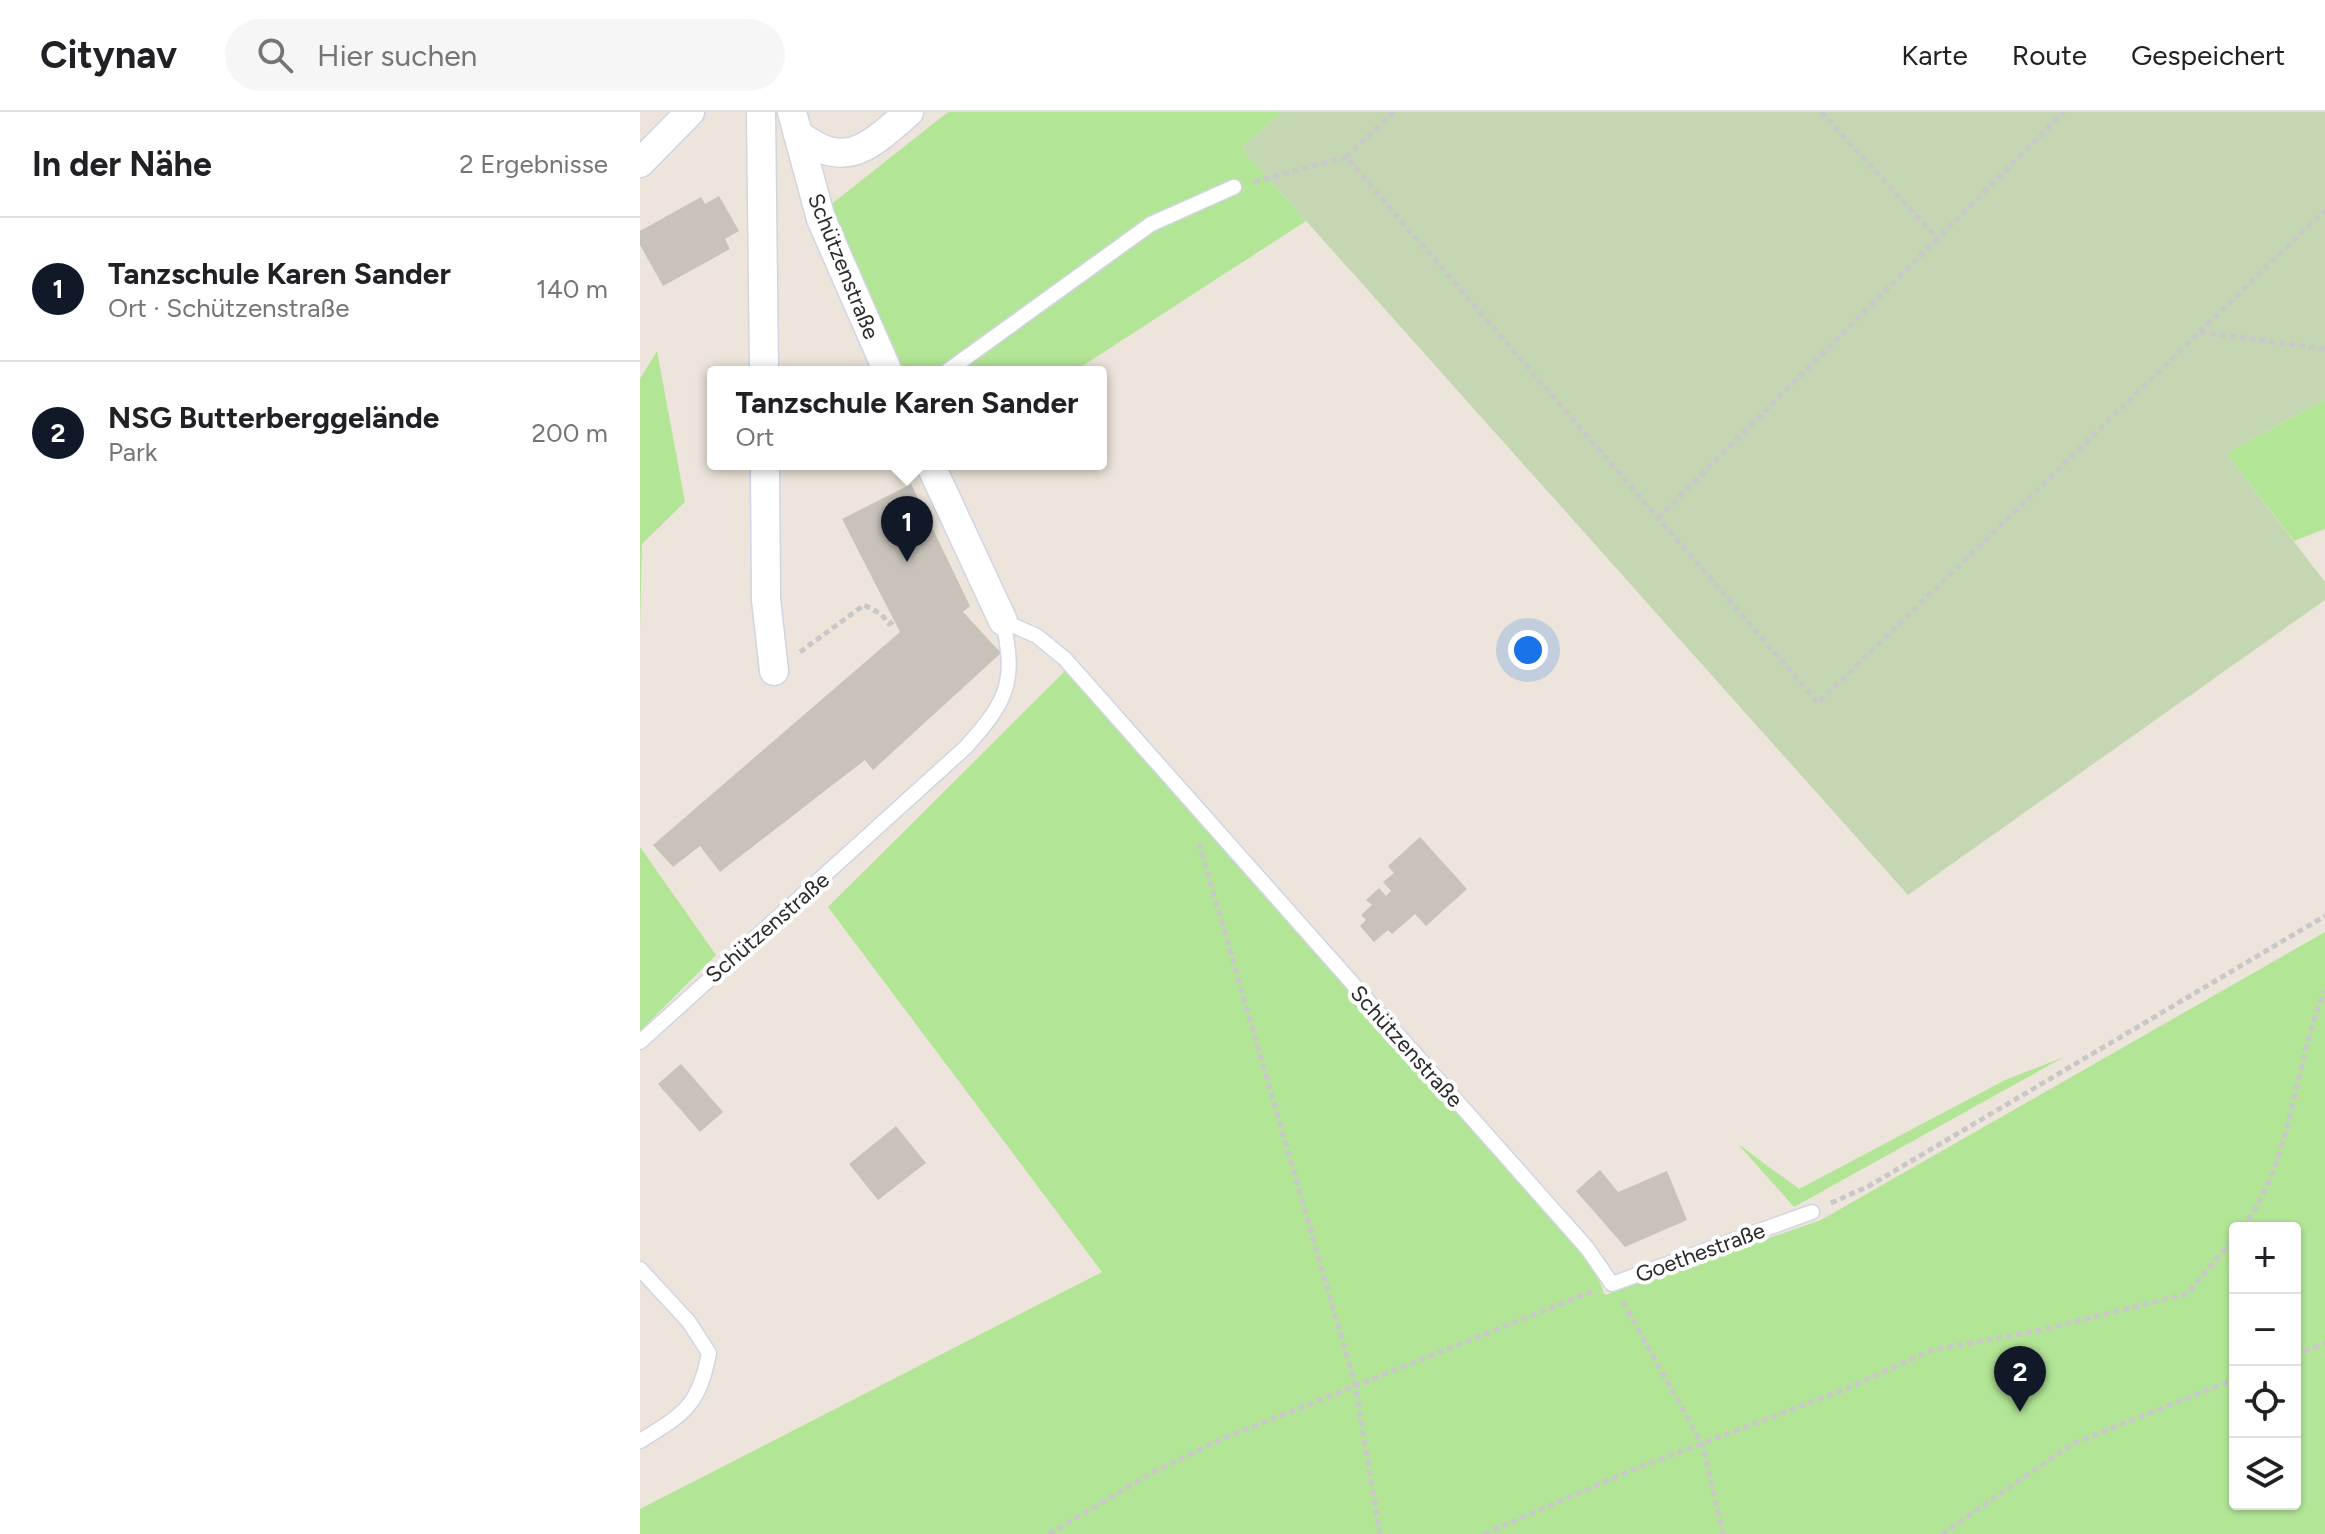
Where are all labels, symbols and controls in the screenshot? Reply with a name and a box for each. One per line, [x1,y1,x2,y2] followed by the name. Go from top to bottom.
[225,19,785,91] search box
[40,32,177,78] text: Citynav
[253,33,297,77] icon: search
[317,37,477,74] text: Hier suchen
[1901,38,1968,72] text: Karte
[2012,38,2087,72] text: Route
[2131,38,2285,72] text: Gespeichert
[32,144,212,185] text: In der Nähe
[459,148,608,180] text: 2 Ergebnisse
[802,189,885,343] street label: Schützenstraße
[108,255,451,292] text: Tanzschule Karen Sander
[53,273,63,305] text: 1
[536,273,608,305] text: 140 m
[108,292,349,324] text: Ort · Schützenstraße
[707,366,1107,470] popup
[736,384,1078,421] text: Tanzschule Karen Sander
[108,399,439,436] text: NSG Butterberggelände
[50,417,66,449] text: 2
[532,417,608,449] text: 200 m
[736,421,774,453] text: Ort
[108,436,157,468] text: Park
[881,496,933,562] pin: 1
[1508,630,1548,670] your location
[700,866,835,988] street label: Schützenstraße
[1345,980,1469,1113] street label: Schützenstraße
[1632,1217,1769,1288] street label: Goethestraße
[2229,1222,2301,1510] map controls
[2229,1222,2301,1294] button: +
[2229,1294,2301,1366] button: −
[1994,1346,2046,1412] pin: 2
[2229,1366,2301,1438] button: locate
[2229,1438,2301,1510] button: layers

